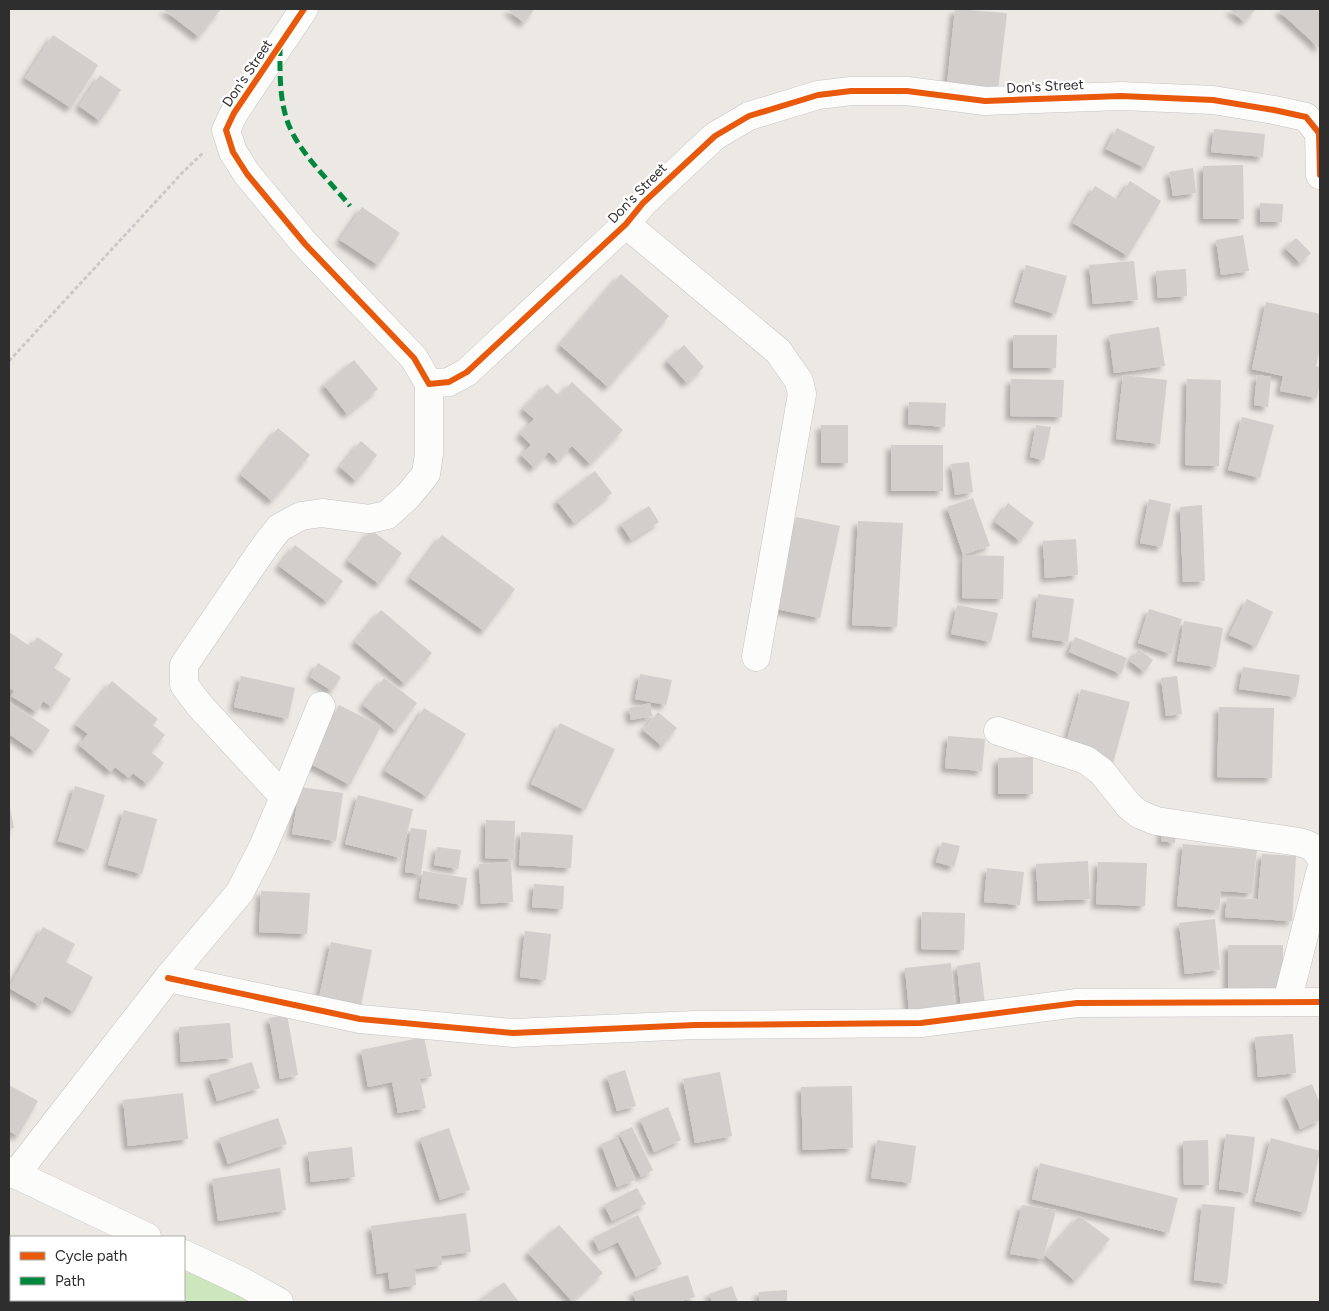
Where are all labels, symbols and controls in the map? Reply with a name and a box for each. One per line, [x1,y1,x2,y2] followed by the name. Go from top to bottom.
[219,36,276,110] street label: Don's Street
[1006,76,1084,97] street label: Don's Street
[604,160,670,227] street label: Don's Street
[10,1236,185,1301] legend
[55,1247,127,1265] text: Cycle path
[55,1272,85,1290] text: Path

